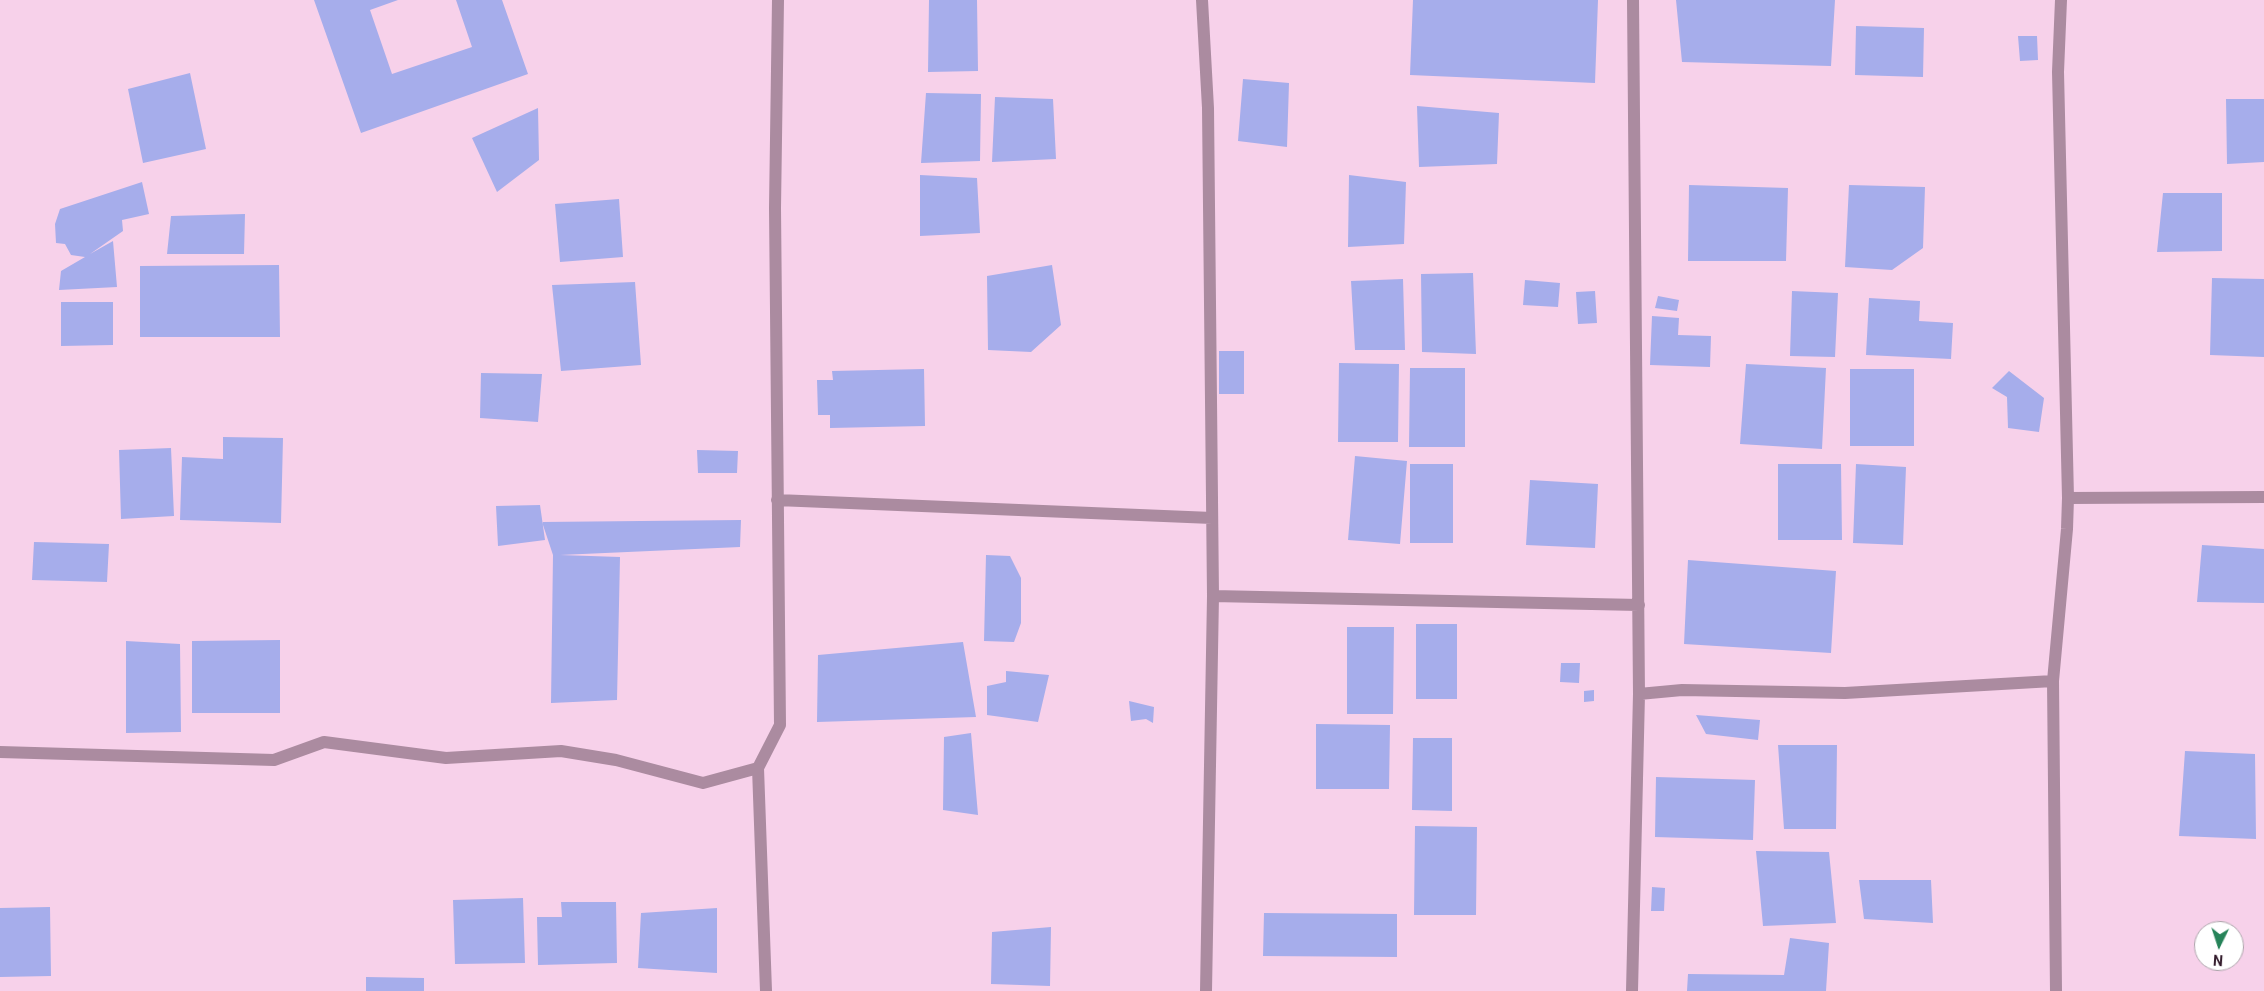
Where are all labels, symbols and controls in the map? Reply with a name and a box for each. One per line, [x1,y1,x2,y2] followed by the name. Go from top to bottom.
[2194,921,2244,971] north arrow
[2213,952,2224,968] text: N

